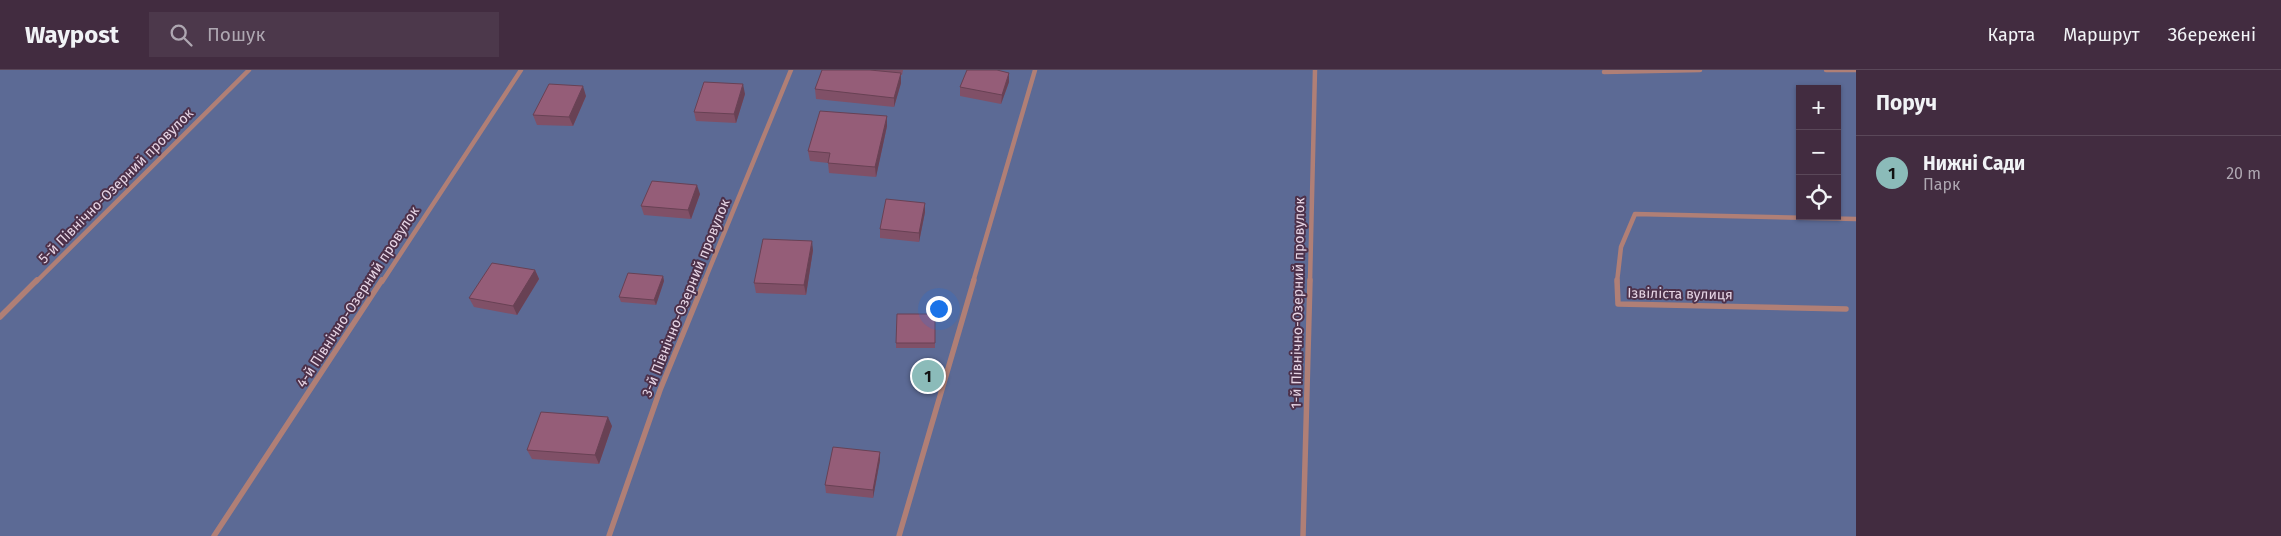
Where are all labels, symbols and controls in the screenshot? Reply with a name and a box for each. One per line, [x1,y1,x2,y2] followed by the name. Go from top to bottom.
[149,12,499,57] search box
[25,21,119,49] text: Waypost
[167,21,195,49] icon: search
[207,23,265,46] text: Пошук
[1988,24,2035,46] text: Карта
[2063,24,2140,46] text: Маршрут
[2168,24,2256,46] text: Збережені
[1796,85,1841,220] map controls
[1796,85,1841,130] button: +
[1876,90,1937,116] text: Поруч
[35,104,198,267] street label: 5-й Північно-Озерний провулок
[1796,130,1841,175] button: −
[1923,152,2025,175] text: Нижні Сади
[1888,164,1896,183] text: 1
[2226,164,2261,183] text: 20 m
[1796,175,1841,220] button: locate
[1923,175,1960,194] text: Парк
[638,196,734,400] street label: 3-й Північно-Озерний провулок
[1288,197,1308,409] street label: 1-й Північно-Озерний провулок
[293,203,423,391] street label: 4-й Північно-Озерний провулок
[1627,285,1733,303] street label: Ізвіліста вулиця
[926,296,952,322] your location
[912,357,944,395] pin: 1

